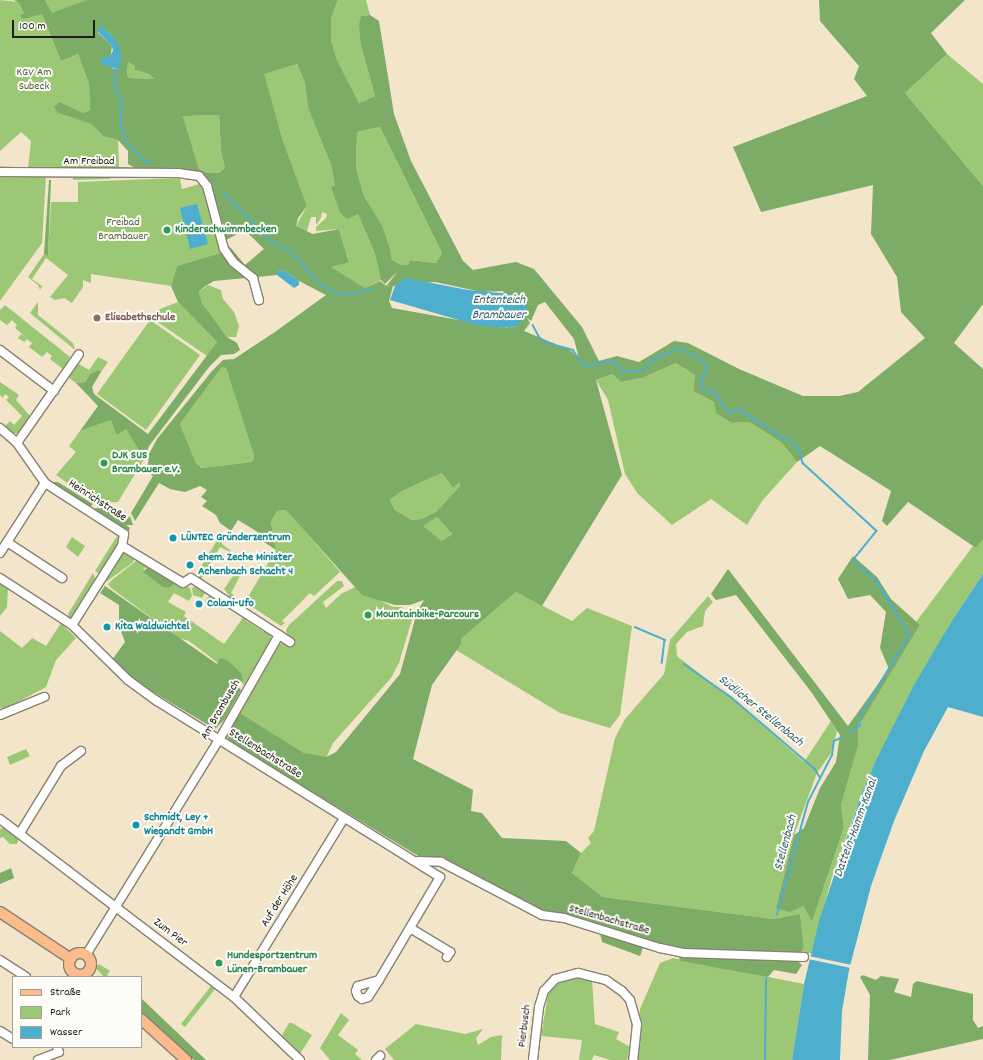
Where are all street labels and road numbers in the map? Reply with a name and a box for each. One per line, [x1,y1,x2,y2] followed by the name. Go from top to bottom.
[63,155,115,169] street label: Am Freibad
[65,477,129,525] street label: Heinrichstraße
[198,677,244,743] street label: Am Brambusch
[226,726,304,782] street label: Stellenbachstraße
[258,872,302,930] street label: Auf der Höhe
[567,902,651,938] street label: Stellenbachstraße
[150,916,190,950] street label: Zum Pier
[515,1004,535,1048] street label: Pierbusch

